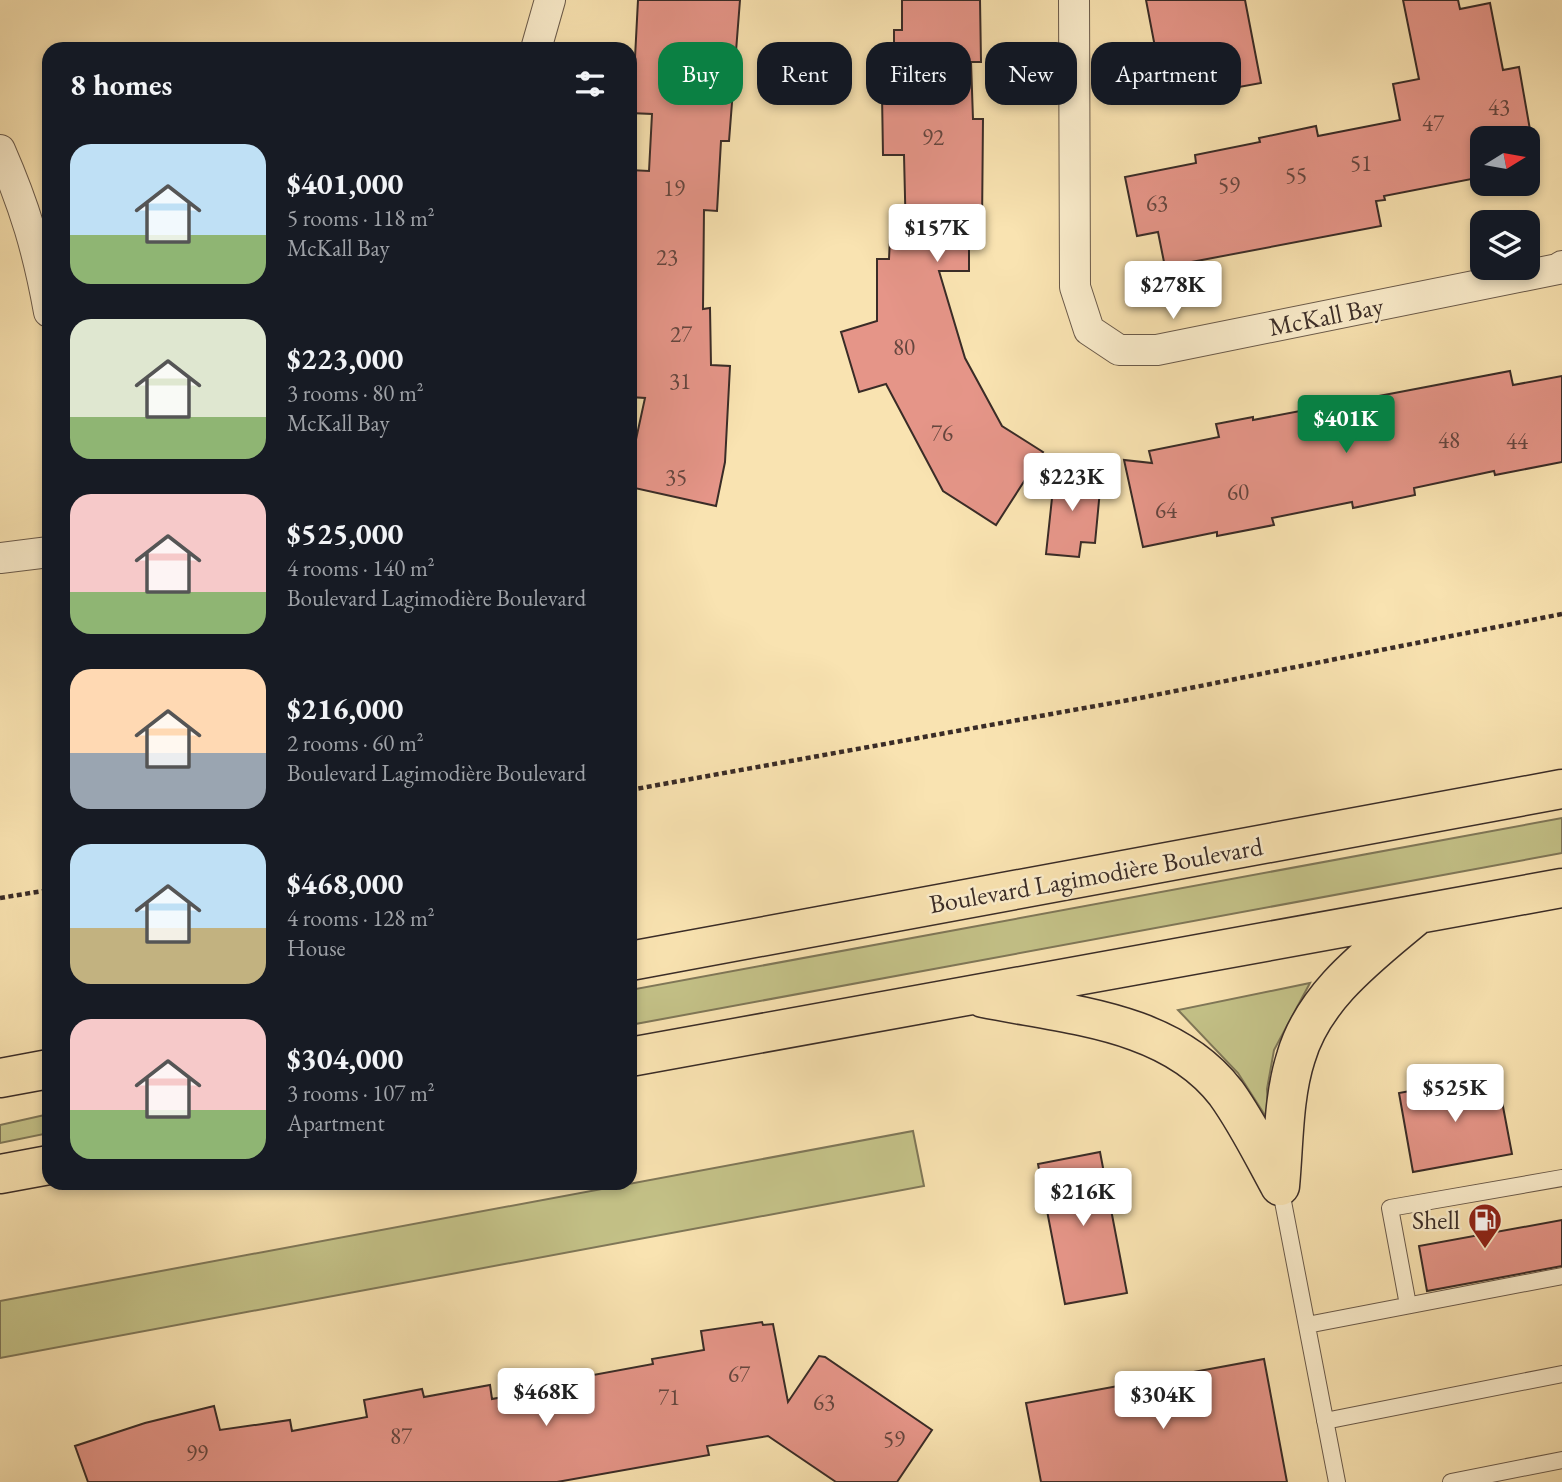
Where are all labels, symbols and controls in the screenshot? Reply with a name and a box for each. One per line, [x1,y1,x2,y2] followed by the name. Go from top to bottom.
[658,42,743,105] chip: Buy
[757,42,852,105] chip: Rent
[866,42,971,105] chip: Filters
[985,42,1077,105] chip: New
[1091,42,1241,105] chip: Apartment
[70,65,172,104] text: 8 homes
[571,65,609,103] icon: filters
[1488,92,1510,122] house number: 43
[1422,108,1445,138] house number: 47
[922,122,944,152] house number: 92
[1470,126,1540,196] north arrow
[1470,126,1540,280] map controls
[1350,148,1372,178] house number: 51
[1285,160,1307,190] house number: 55
[287,164,403,203] text: $401,000
[1218,170,1240,200] house number: 59
[126,172,210,256] icon: home
[663,173,685,203] house number: 19
[1146,188,1168,218] house number: 63
[287,203,435,233] text: 5 rooms · 118 m²
[888,204,986,264] pin: $157K
[1470,210,1540,280] button: layers
[905,212,969,242] text: $157K
[287,233,390,263] text: McKall Bay
[656,242,678,272] house number: 23
[1124,262,1222,321] pin: $278K
[1141,269,1205,299] text: $278K
[1266,288,1387,344] street label: McKall Bay
[670,319,693,349] house number: 27
[893,332,915,362] house number: 80
[287,339,403,378] text: $223,000
[126,347,210,431] icon: home
[669,366,691,396] house number: 31
[287,378,424,408] text: 3 rooms · 80 m²
[1297,396,1395,455] pin: $401K
[1314,403,1378,433] text: $401K
[287,408,390,438] text: McKall Bay
[931,418,953,448] house number: 76
[1438,425,1460,455] house number: 48
[1506,426,1529,456] house number: 44
[1023,454,1121,513] pin: $223K
[1040,461,1104,491] text: $223K
[665,462,687,492] house number: 35
[1227,477,1249,507] house number: 60
[1155,495,1178,525] house number: 64
[287,514,403,553] text: $525,000
[126,522,210,606] icon: home
[287,553,435,583] text: 4 rooms · 140 m²
[287,583,586,613] text: Boulevard Lagimodière Boulevard
[287,689,403,728] text: $216,000
[126,697,210,781] icon: home
[287,728,424,758] text: 2 rooms · 60 m²
[287,758,586,788] text: Boulevard Lagimodière Boulevard
[927,829,1266,921] street label: Boulevard Lagimodière Boulevard
[287,864,403,903] text: $468,000
[126,872,210,956] icon: home
[287,903,435,933] text: 4 rooms · 128 m²
[287,933,346,963] text: House
[287,1039,403,1078] text: $304,000
[126,1047,210,1131] icon: home
[1406,1064,1504,1124] pin: $525K
[1423,1072,1487,1102] text: $525K
[287,1078,435,1108] text: 3 rooms · 107 m²
[287,1108,385,1138] text: Apartment
[1034,1168,1132,1228] pin: $216K
[1051,1176,1115,1206] text: $216K
[1466,1201,1504,1250] fuel station icon: Shell
[1412,1203,1460,1237] place label: Shell
[728,1359,751,1389] house number: 67
[497,1368,595,1428] pin: $468K
[1114,1372,1212,1431] pin: $304K
[514,1376,578,1406] text: $468K
[1131,1379,1195,1409] text: $304K
[658,1382,680,1412] house number: 71
[813,1387,835,1417] house number: 63
[390,1421,413,1451] house number: 87
[883,1424,905,1454] house number: 59
[186,1438,208,1468] house number: 99

